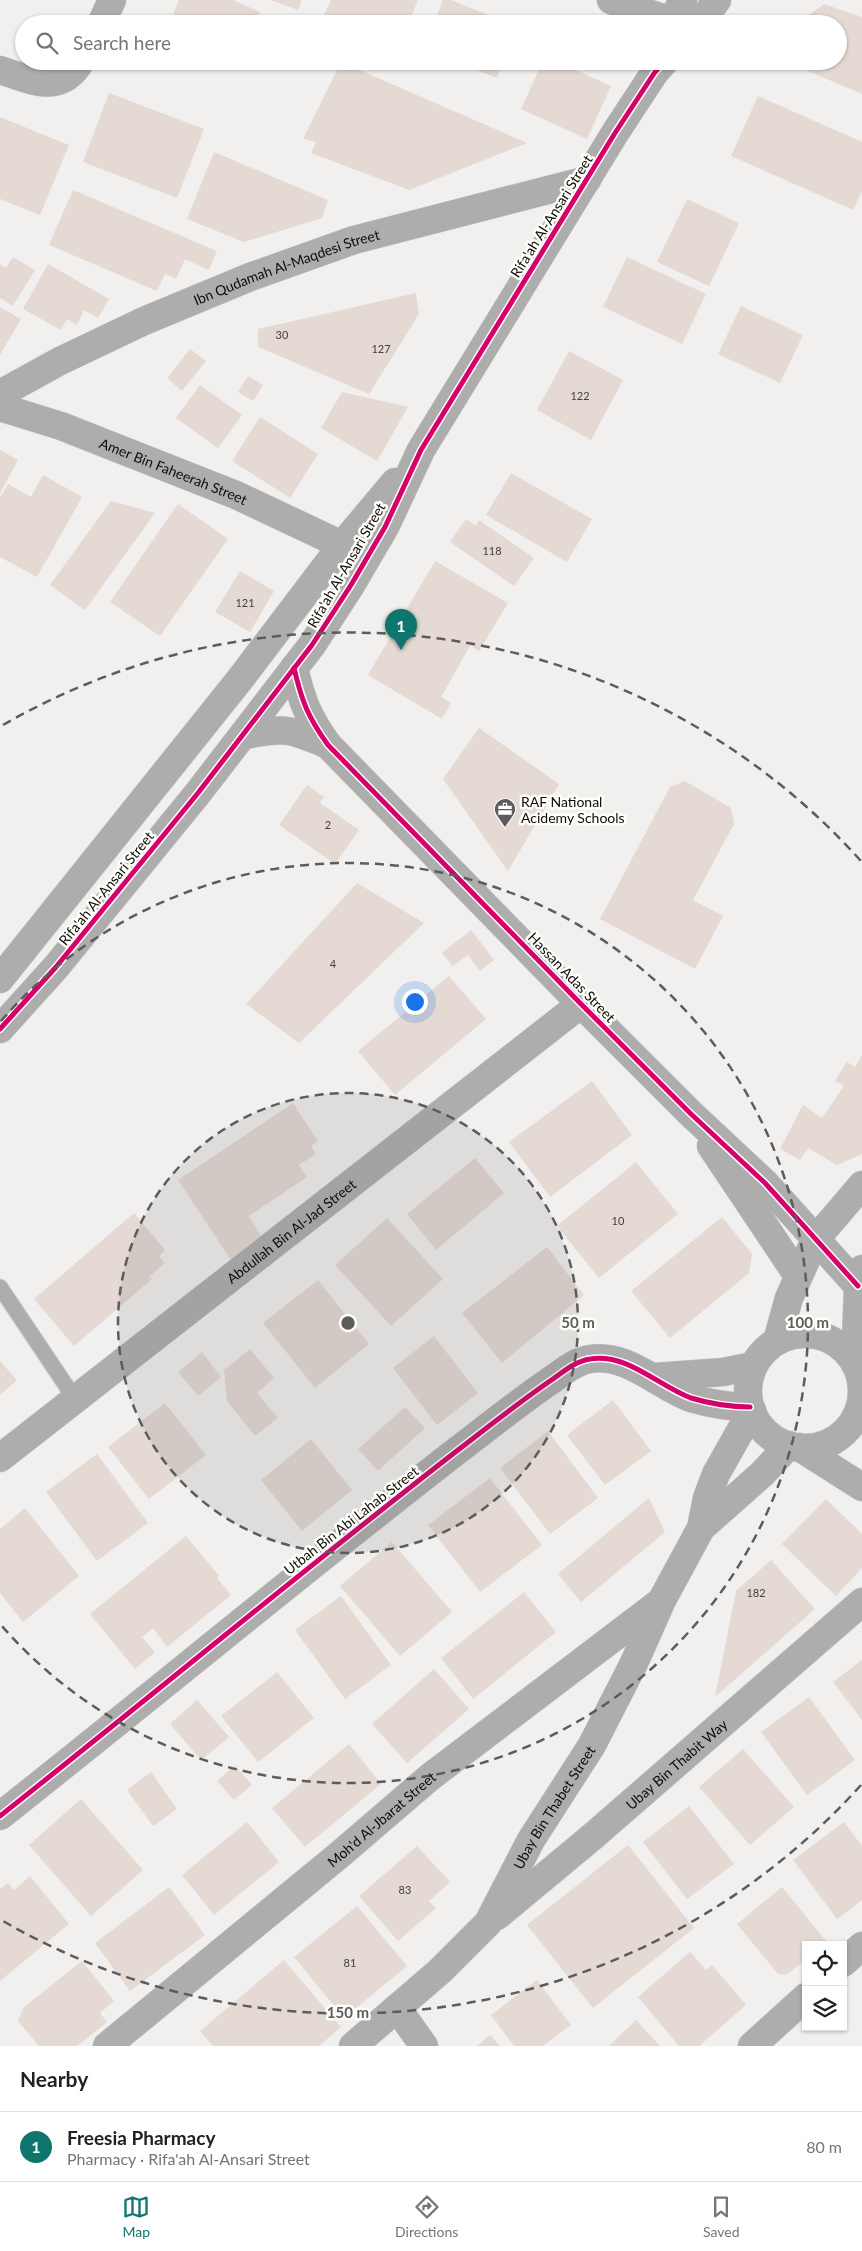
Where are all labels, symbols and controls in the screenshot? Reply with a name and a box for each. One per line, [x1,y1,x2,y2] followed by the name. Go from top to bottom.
[15,15,847,70] search box
[33,29,61,57] icon: search
[73,31,171,54] text: Search here
[506,152,596,280] street label: Rifa'ah Al-Ansari Street
[191,225,381,308] street label: Ibn Qudamah Al-Maqdesi Street
[276,328,289,341] house number: 30
[371,342,391,355] house number: 127
[570,389,590,402] house number: 122
[97,434,250,508] street label: Amer Bin Faheerah Street
[303,500,389,630] street label: Rifa'ah Al-Ansari Street
[482,544,502,557] house number: 118
[235,596,255,609] house number: 121
[385,609,417,650] pin: 1
[521,793,625,826] place label: RAF National Acidemy Schools
[493,797,517,828] office icon: RAF National Acidemy Schools
[325,818,331,831] house number: 2
[55,828,157,948] street label: Rifa'ah Al-Ansari Street
[525,929,619,1025] street label: Hassan Adas Street
[330,957,337,970] house number: 4
[402,989,428,1015] your location
[223,1175,359,1287] street label: Abdullah Bin Al-Jad Street
[612,1214,625,1227] house number: 10
[561,1313,595,1331] text: 50 m
[787,1313,829,1331] text: 100 m
[339,1314,357,1332] centre of rings
[280,1462,422,1578] street label: Utbah Bin Abi Lahab Street
[746,1586,766,1599] house number: 182
[622,1715,731,1813] street label: Ubay Bin Thabit Way
[509,1742,598,1872] street label: Ubay Bin Thabet Street
[324,1768,438,1870] street label: Moh'd Al-Jbarat Street
[399,1883,411,1896] house number: 83
[802,1941,847,2031] map controls
[802,1941,847,1986] button: locate
[344,1956,356,1969] house number: 81
[802,1986,847,2031] button: layers
[327,2003,369,2021] text: 150 m
[20,2066,88,2091] text: Nearby
[67,2126,215,2149] text: Freesia Pharmacy
[31,2137,41,2156] text: 1
[806,2137,842,2156] text: 80 m
[67,2149,310,2168] text: Pharmacy · Rifa'ah Al-Ansari Street
[122,2193,150,2240] tab: Map
[395,2193,458,2240] tab: Directions
[703,2193,740,2240] tab: Saved

